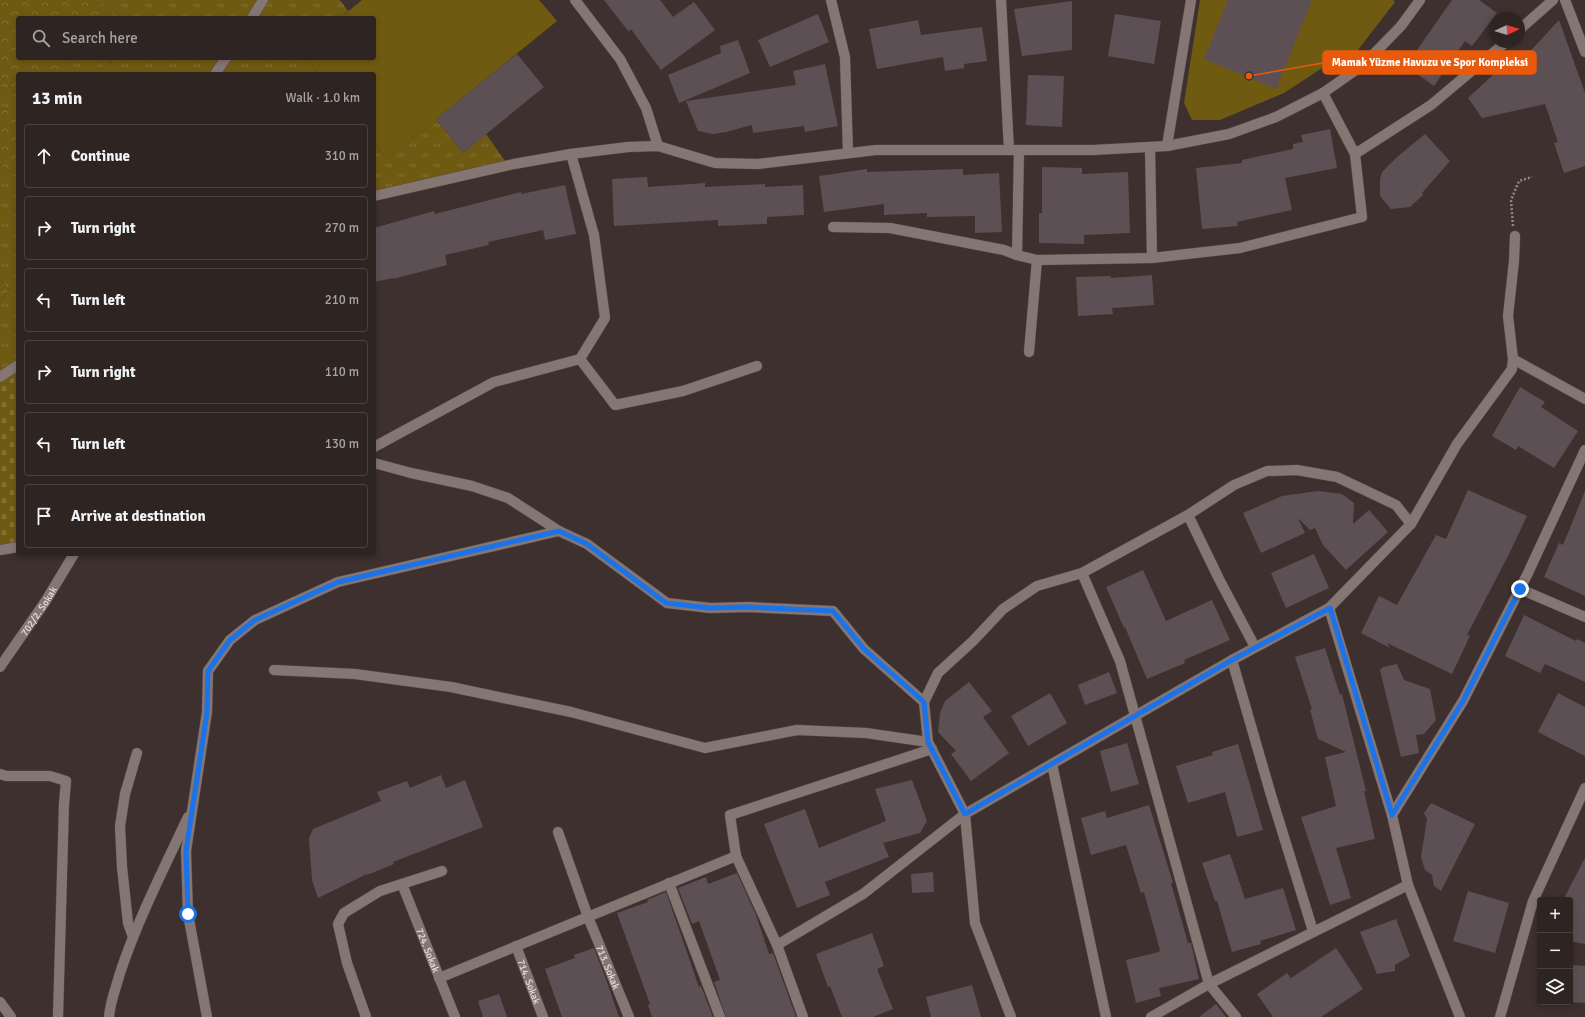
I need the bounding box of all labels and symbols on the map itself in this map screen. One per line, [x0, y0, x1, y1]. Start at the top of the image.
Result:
north arrow [1489, 12, 1525, 48]
callout: Mamak Yüzme Havuzu ve Spor Kompleksi [1323, 51, 1536, 74]
text: Mamak Yüzme Havuzu ve Spor Kompleksi [1332, 56, 1528, 69]
route end [1511, 580, 1529, 598]
street label: 702/2. Sokak [18, 585, 60, 638]
route start [179, 905, 197, 923]
street label: 724. Sokak [413, 926, 442, 974]
street label: 713. Sokak [593, 943, 622, 991]
street label: 714. Sokak [515, 958, 543, 1006]

